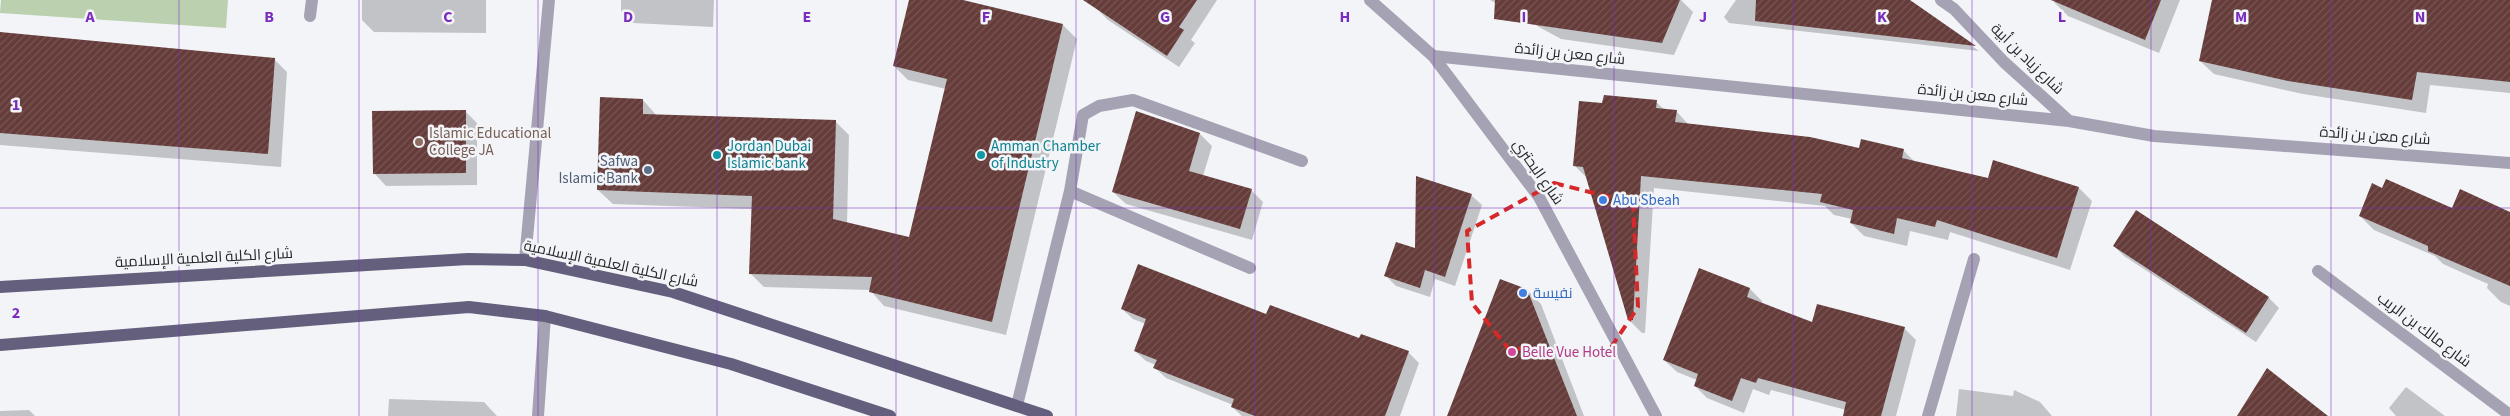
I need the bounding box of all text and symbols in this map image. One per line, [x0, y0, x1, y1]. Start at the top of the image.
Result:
text: A [84, 6, 95, 28]
text: B [264, 6, 274, 28]
text: C [443, 6, 453, 28]
text: D [623, 6, 633, 28]
text: E [803, 6, 811, 28]
text: F [982, 6, 990, 28]
text: G [1160, 6, 1170, 28]
text: H [1340, 6, 1350, 28]
text: I [1522, 6, 1526, 28]
text: J [1699, 6, 1707, 28]
text: K [1877, 6, 1887, 28]
text: L [2058, 6, 2066, 28]
text: M [2235, 6, 2247, 28]
text: N [2415, 6, 2425, 28]
street label: شارع زياد بن أبية [1986, 19, 2068, 99]
street label: شارع معن بن زائدة [1514, 38, 1626, 70]
street label: شارع معن بن زائدة [1917, 79, 2029, 111]
text: 1 [12, 94, 20, 116]
street label: شارع معن بن زائدة [2319, 122, 2431, 150]
place label: Islamic Educational College JA [429, 123, 552, 161]
street label: شارع البحتري [1507, 135, 1568, 210]
marker: Islamic Educational College JA [413, 136, 425, 148]
place label: Jordan Dubai Islamic bank [727, 136, 811, 174]
place label: Amman Chamber of Industry [991, 136, 1101, 174]
marker: Jordan Dubai Islamic bank [711, 149, 723, 161]
marker: Amman Chamber of Industry [975, 149, 987, 161]
place label: Safwa Islamic Bank [558, 151, 639, 189]
marker: Safwa Islamic Bank [642, 164, 654, 176]
place label: Abu Sbeah [1613, 190, 1680, 211]
marker: Abu Sbeah [1597, 194, 1609, 206]
street label: شارع الكلية العلمية الإسلامية [522, 235, 700, 293]
street label: شارع الكلية العلمية الإسلامية [114, 243, 294, 273]
place label: نفيسة [1533, 283, 1573, 304]
marker: نفيسة [1517, 287, 1529, 299]
street label: شارع مالك بن الريب [2373, 288, 2475, 372]
text: 2 [12, 302, 20, 324]
place label: Belle Vue Hotel [1522, 342, 1616, 363]
marker: Belle Vue Hotel [1506, 346, 1518, 358]

